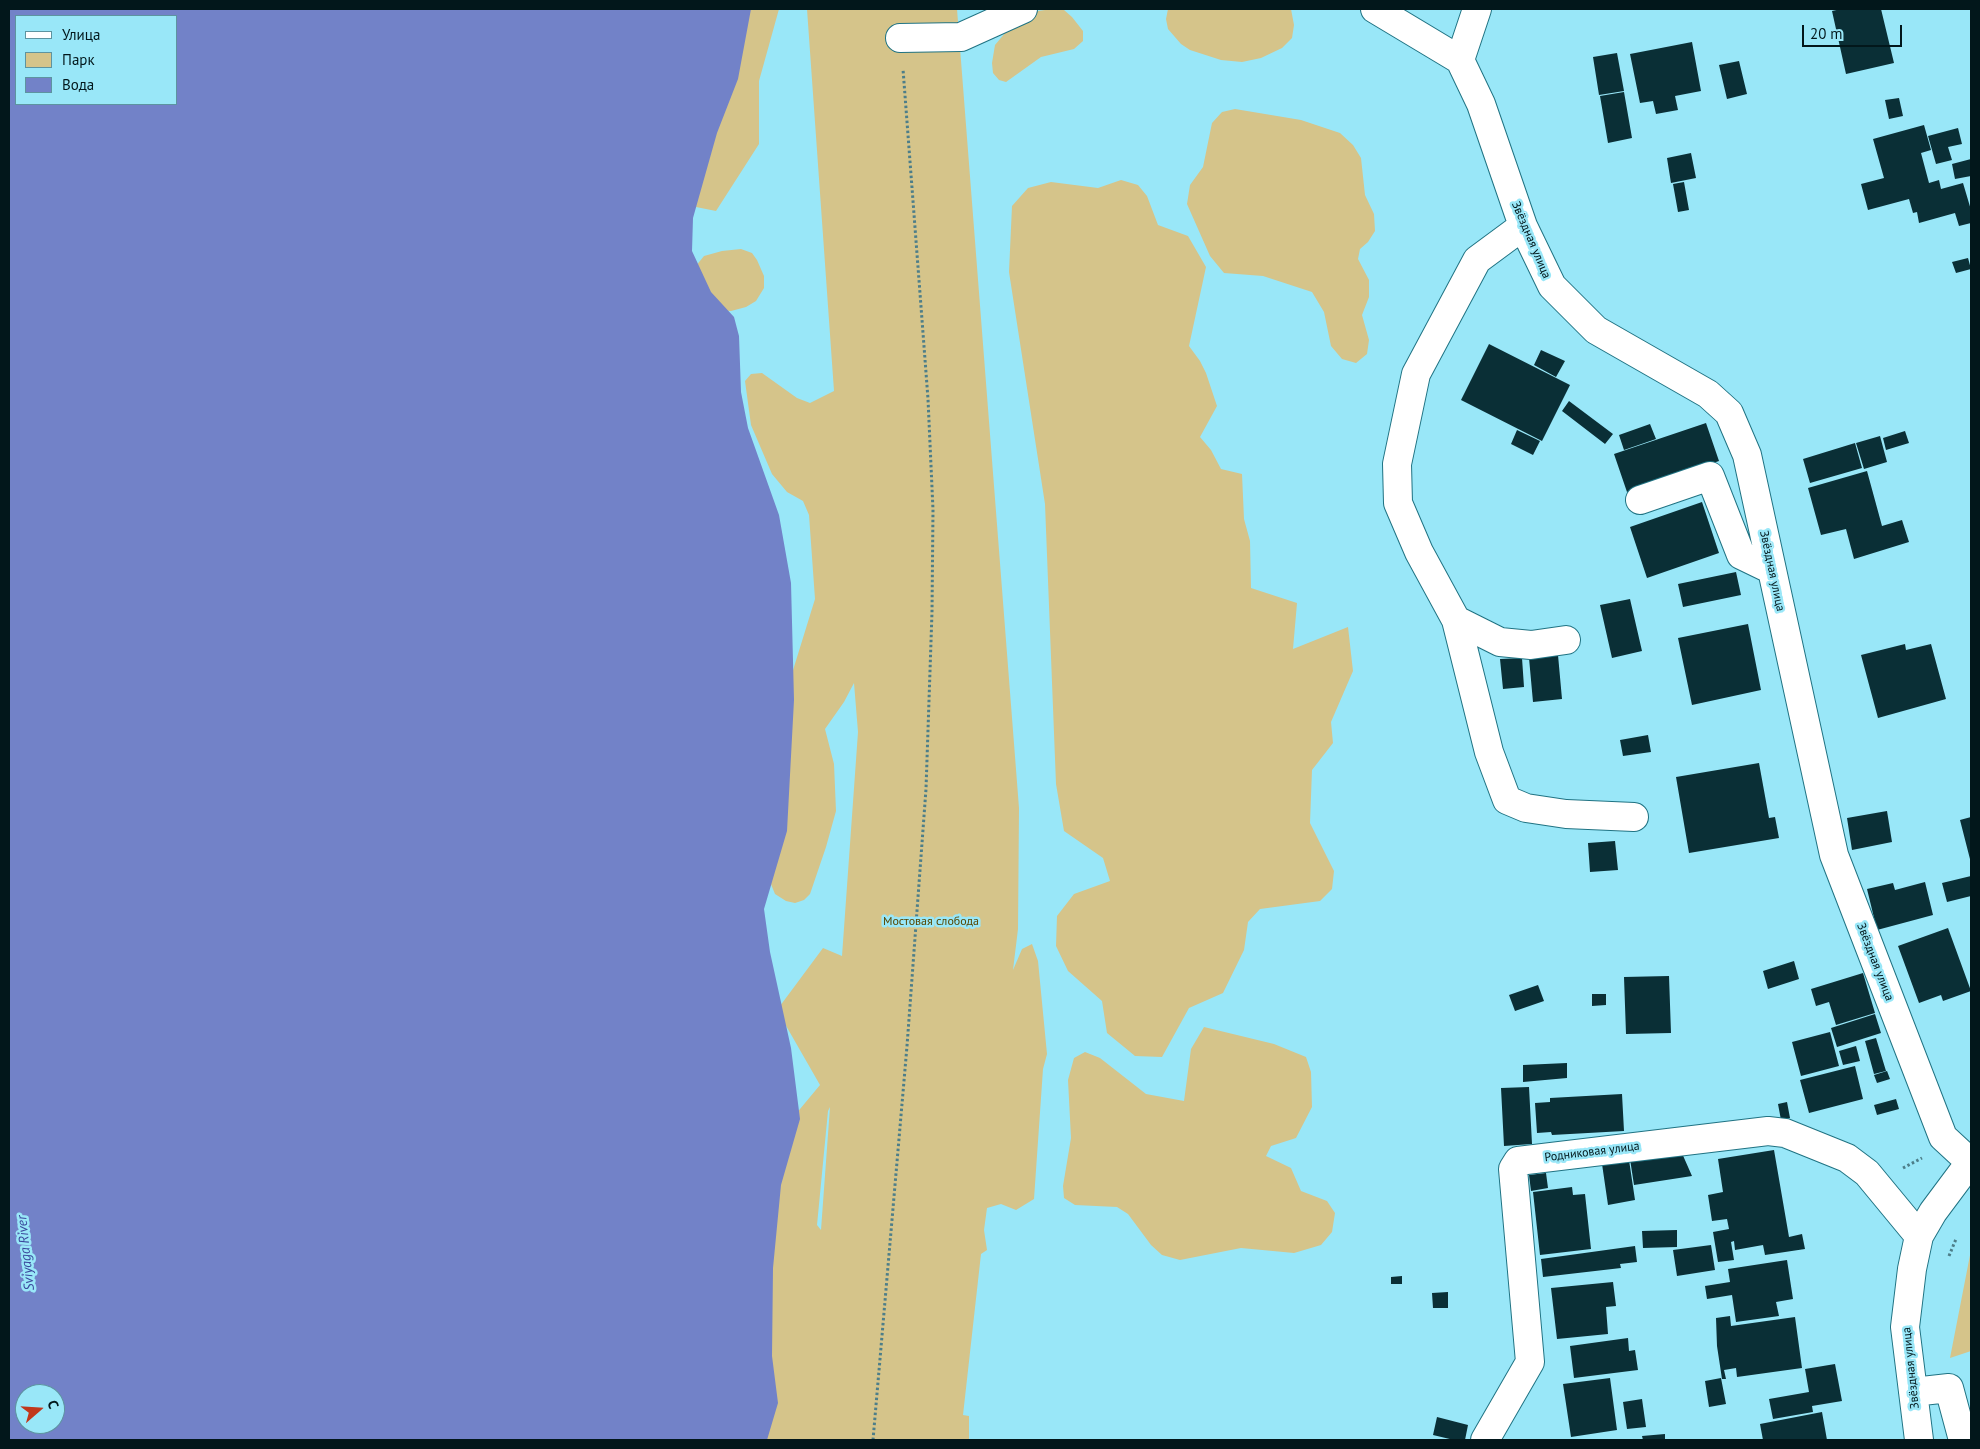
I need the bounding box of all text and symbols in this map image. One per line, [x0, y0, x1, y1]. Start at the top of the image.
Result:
legend [15, 15, 178, 105]
scale bar [1805, 15, 1905, 47]
text: 20 m [1810, 24, 1843, 43]
text: Улица [62, 25, 100, 44]
text: Парк [62, 50, 95, 69]
text: Вода [62, 75, 94, 94]
street label: Звёздная улица [1508, 199, 1554, 281]
street label: Звёздная улица [1756, 529, 1788, 613]
park label: Мостовая слобода [883, 915, 979, 929]
street label: Звёздная улица [1854, 921, 1896, 1003]
street label: Родниковая улица [1544, 1139, 1640, 1165]
water label: Sviyaga River [14, 1214, 38, 1292]
street label: Звёздная улица [1900, 1326, 1922, 1410]
north arrow [15, 1384, 65, 1434]
text: С [43, 1398, 63, 1411]

